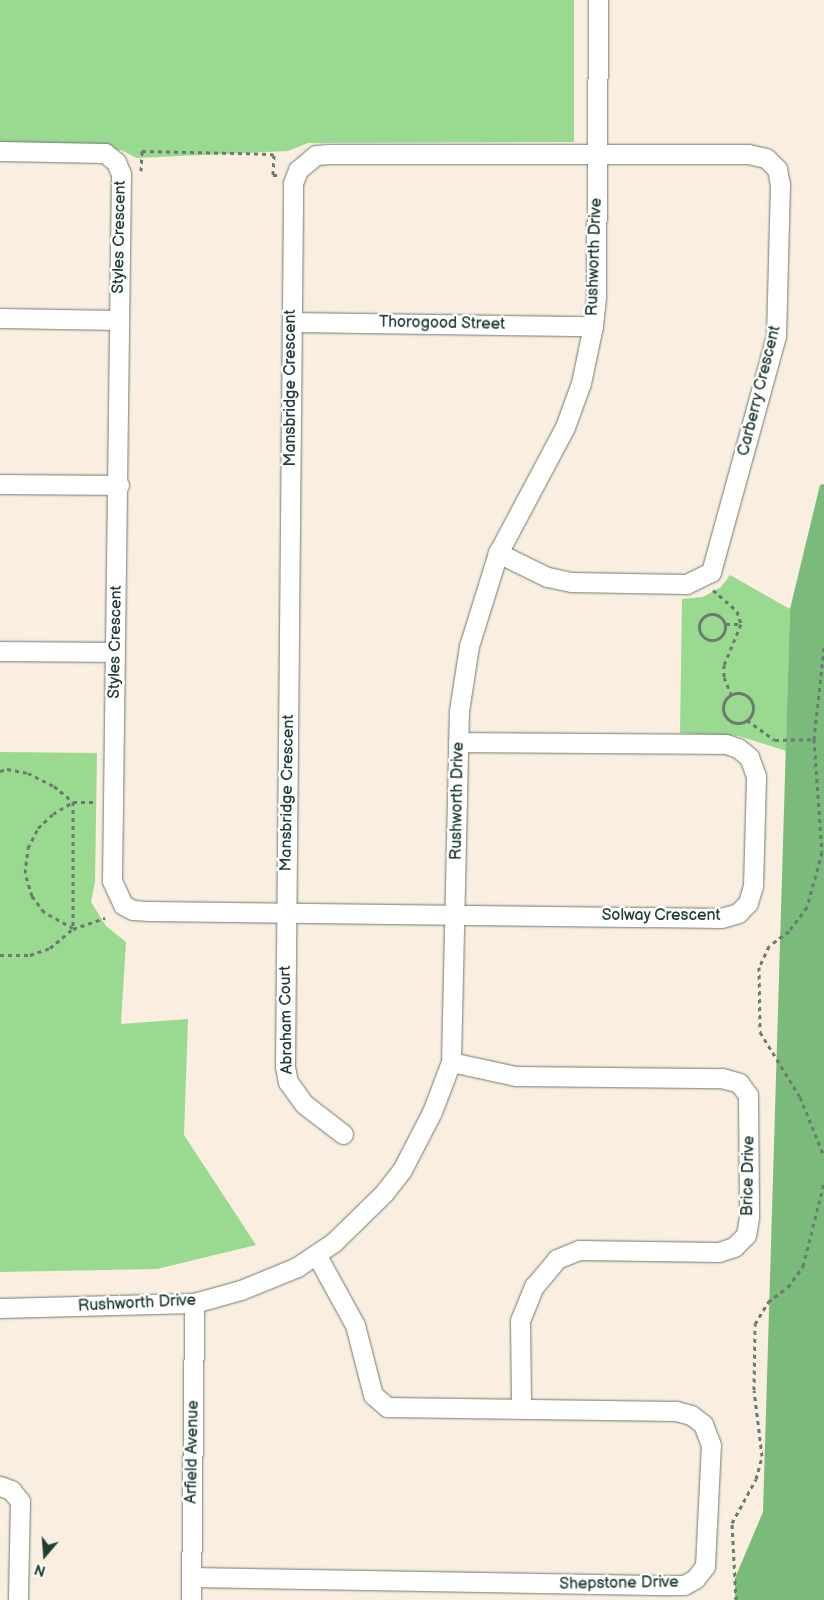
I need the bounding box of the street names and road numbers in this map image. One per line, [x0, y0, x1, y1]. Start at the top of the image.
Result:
street label: Styles Crescent [109, 180, 131, 294]
street label: Rushworth Drive [583, 198, 607, 316]
street label: Mansbridge Crescent [281, 310, 301, 466]
street label: Thorogood Street [379, 313, 505, 335]
street label: Carberry Crescent [734, 323, 786, 459]
street label: Styles Crescent [105, 585, 127, 699]
street label: Mansbridge Crescent [277, 714, 299, 872]
street label: Rushworth Drive [447, 742, 469, 860]
street label: Solway Crescent [601, 906, 721, 926]
street label: Abraham Court [276, 965, 298, 1075]
street label: Brice Drive [739, 1136, 759, 1216]
street label: Rushworth Drive [77, 1291, 197, 1317]
street label: Arfield Avenue [182, 1400, 204, 1504]
street label: Shepstone Drive [559, 1573, 679, 1595]

